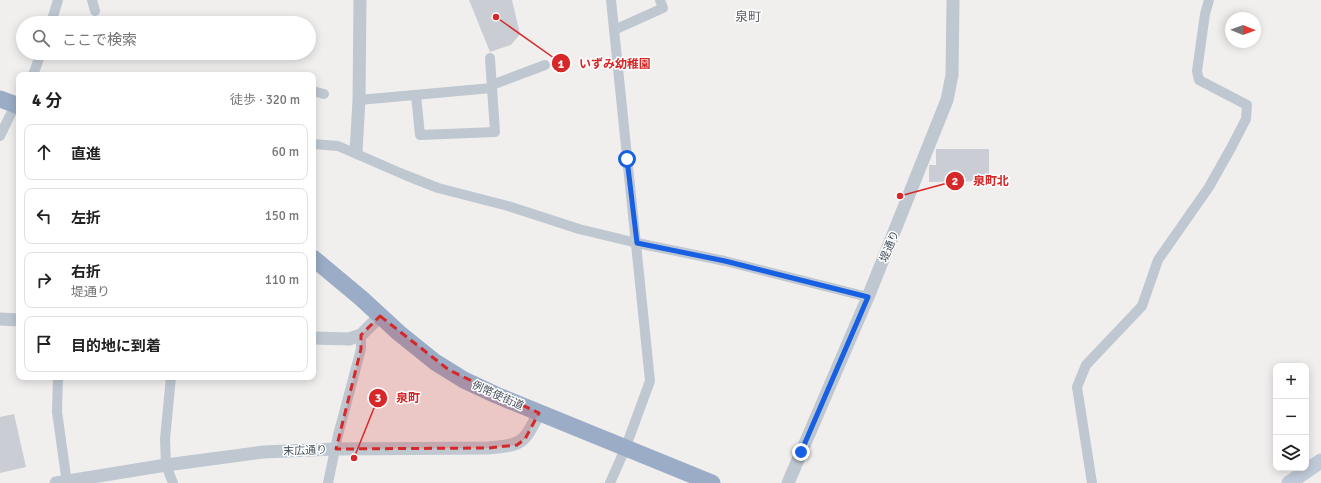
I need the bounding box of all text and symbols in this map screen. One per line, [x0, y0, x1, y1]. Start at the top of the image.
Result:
district label: 泉町 [735, 9, 761, 25]
north arrow [1225, 12, 1261, 48]
search box [16, 16, 316, 60]
icon: search [30, 27, 52, 49]
text: ここで検索 [62, 31, 137, 49]
callout: いずみ幼稚園 [551, 51, 659, 75]
text: 1 [558, 57, 565, 72]
text: いずみ幼稚園 [579, 57, 651, 72]
text: 4 分 [32, 90, 62, 111]
text: 徒歩 · 320 m [230, 92, 300, 108]
icon: ahead [33, 141, 55, 163]
text: 60 m [272, 144, 299, 160]
text: 直進 [71, 145, 101, 163]
route start [618, 150, 636, 168]
callout: 泉町北 [945, 169, 1017, 193]
text: 2 [952, 174, 958, 189]
text: 泉町北 [973, 174, 1009, 189]
icon: left [33, 205, 55, 227]
text: 150 m [265, 208, 299, 224]
text: 左折 [71, 209, 101, 227]
street label: 堤通り [877, 228, 902, 264]
text: 右折 [71, 263, 101, 281]
icon: right [33, 269, 55, 291]
text: 110 m [265, 272, 299, 288]
text: 堤通り [71, 284, 110, 300]
icon: arrive [33, 333, 55, 355]
text: 目的地に到着 [71, 337, 161, 355]
map controls [1273, 363, 1309, 471]
button: + [1273, 363, 1309, 399]
street label: 例幣使街道 [470, 378, 526, 413]
callout: 泉町 [368, 386, 428, 410]
text: 3 [375, 391, 381, 406]
text: 泉町 [396, 391, 420, 406]
button: − [1273, 399, 1309, 435]
button: layers [1273, 435, 1309, 471]
street label: 末広通り [283, 443, 327, 458]
route end [792, 443, 810, 461]

